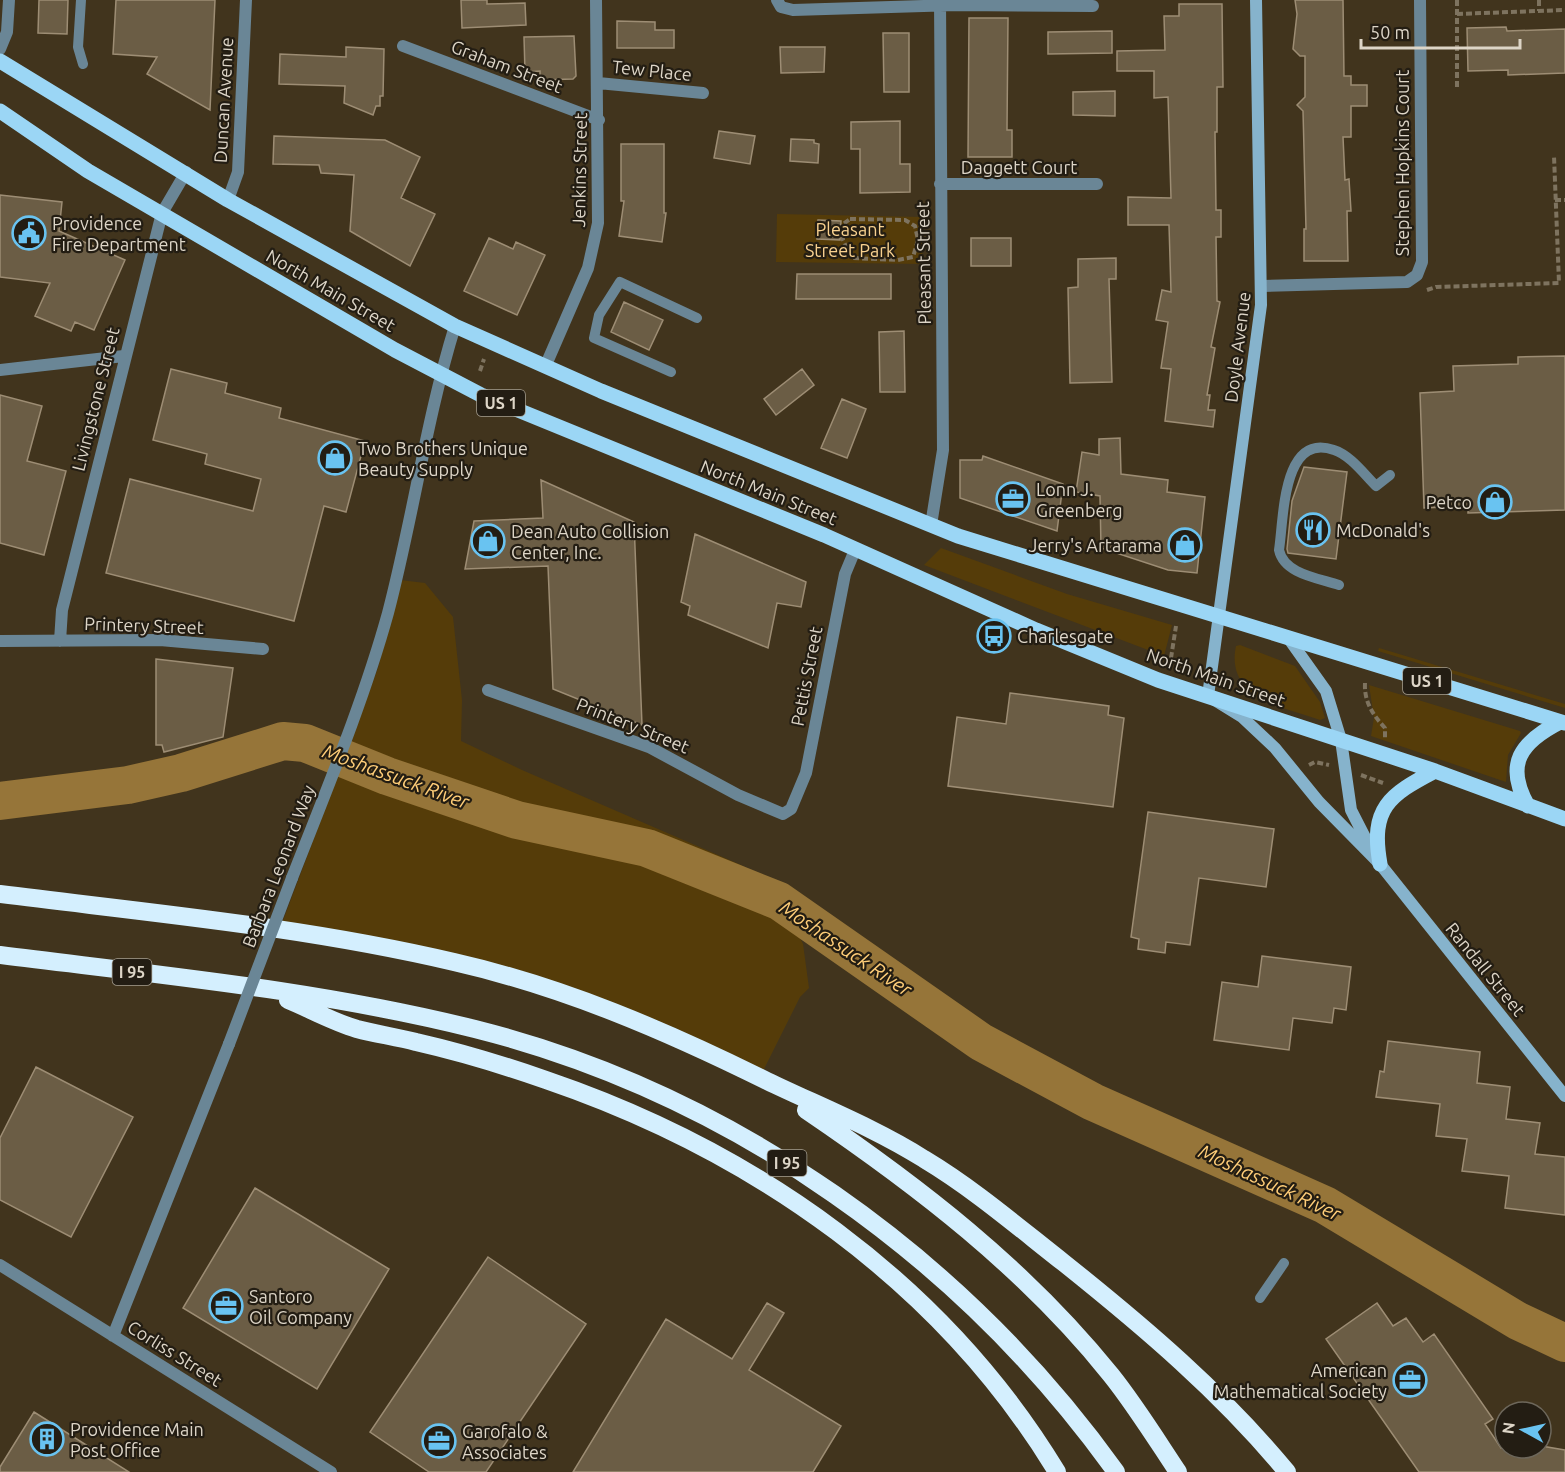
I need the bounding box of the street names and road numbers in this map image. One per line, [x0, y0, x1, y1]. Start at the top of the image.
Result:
street label: Graham Street [449, 36, 565, 96]
street label: Duncan Avenue [210, 37, 236, 163]
street label: Tew Place [611, 56, 693, 84]
street label: Stephen Hopkins Court [1392, 70, 1412, 256]
street label: Jenkins Street [568, 112, 590, 228]
street label: Daggett Court [961, 157, 1077, 177]
street label: Pleasant Street [912, 201, 934, 325]
street label: North Main Street [263, 245, 399, 335]
street label: Doyle Avenue [1220, 291, 1254, 403]
street label: Livingstone Street [67, 325, 123, 473]
road number: US 1 [477, 390, 525, 416]
street label: North Main Street [698, 455, 840, 529]
street label: Printery Street [84, 613, 204, 637]
street label: Pettis Street [787, 624, 825, 728]
street label: North Main Street [1144, 644, 1288, 710]
road number: US 1 [1403, 668, 1451, 694]
street label: Printery Street [574, 693, 692, 757]
street label: Barbara Leonard Way [238, 782, 318, 950]
street label: Randall Street [1442, 918, 1530, 1020]
road number: I 95 [112, 959, 152, 985]
road number: I 95 [768, 1150, 806, 1176]
street label: Corliss Street [124, 1316, 226, 1390]

